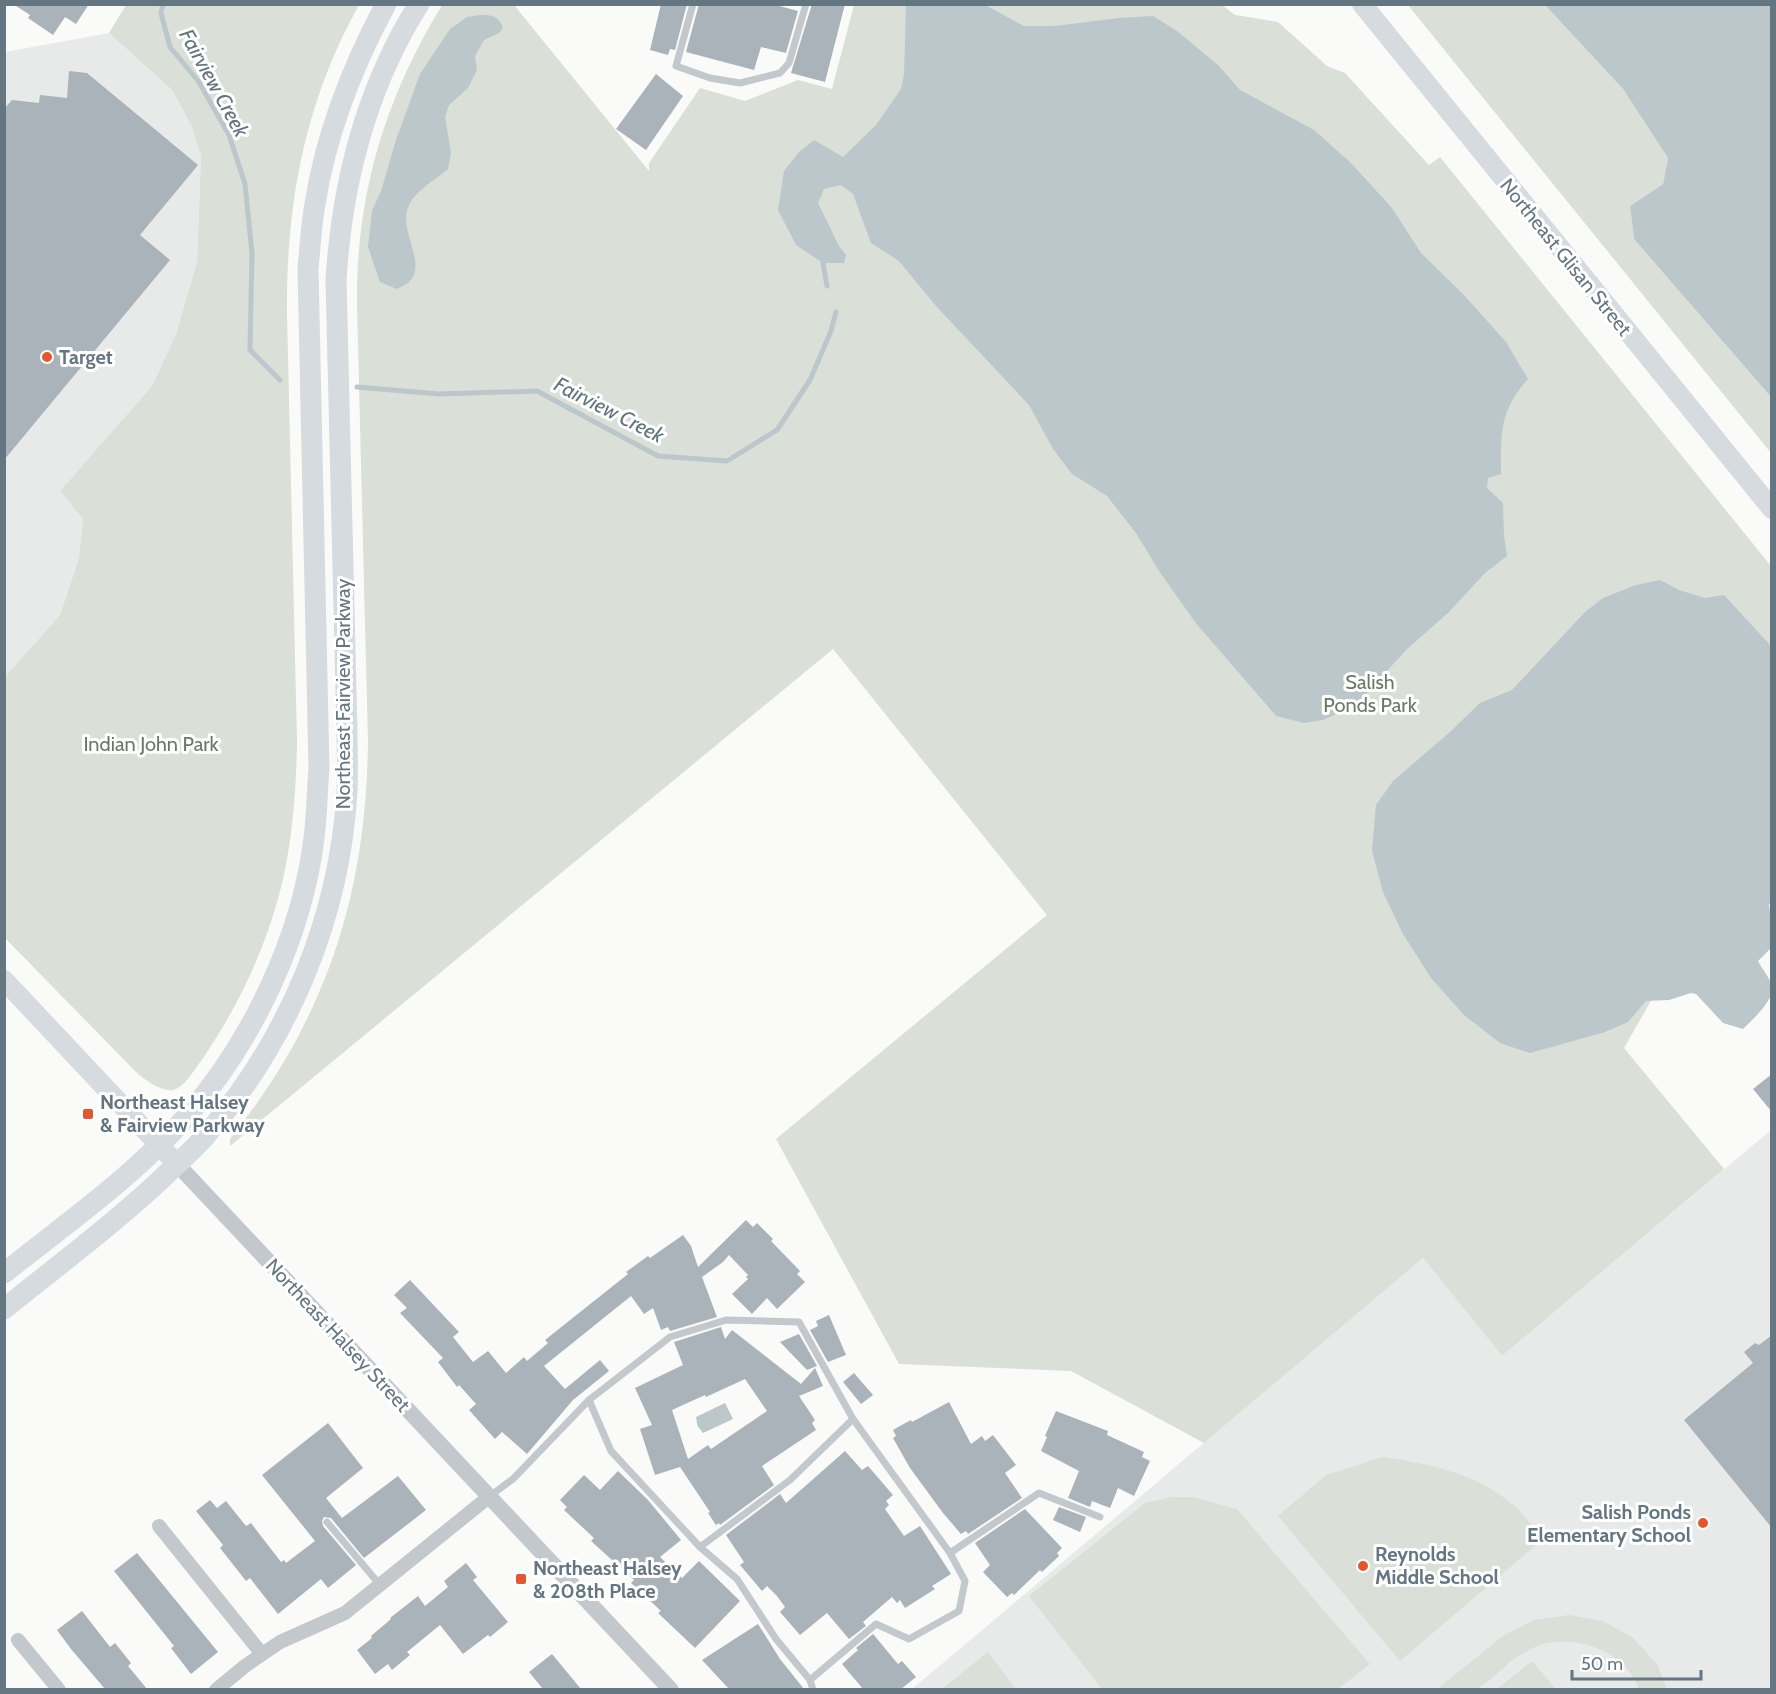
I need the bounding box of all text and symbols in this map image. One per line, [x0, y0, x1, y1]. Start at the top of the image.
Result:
water label: Fairview Creek [174, 24, 255, 142]
street label: Northeast Glisan Street [1495, 174, 1637, 341]
place label: Target [59, 345, 113, 369]
marker: Target [40, 350, 54, 364]
water label: Fairview Creek [550, 371, 669, 448]
street label: Northeast Fairview Parkway [331, 579, 355, 809]
park label: Salish Ponds Park [1323, 670, 1417, 717]
park label: Indian John Park [83, 732, 219, 756]
place label: Northeast Halsey & Fairview Parkway [100, 1090, 265, 1137]
marker: Northeast Halsey & Fairview Parkway [81, 1107, 95, 1121]
street label: Northeast Halsey Street [261, 1253, 415, 1417]
place label: Salish Ponds Elementary School [1527, 1500, 1691, 1547]
marker: Salish Ponds Elementary School [1696, 1516, 1710, 1530]
place label: Reynolds Middle School [1375, 1542, 1499, 1589]
place label: Northeast Halsey & 208th Place [533, 1556, 682, 1603]
marker: Reynolds Middle School [1356, 1559, 1370, 1573]
marker: Northeast Halsey & 208th Place [514, 1572, 528, 1586]
scale bar [1572, 1643, 1701, 1681]
text: 50 m [1581, 1653, 1623, 1675]

